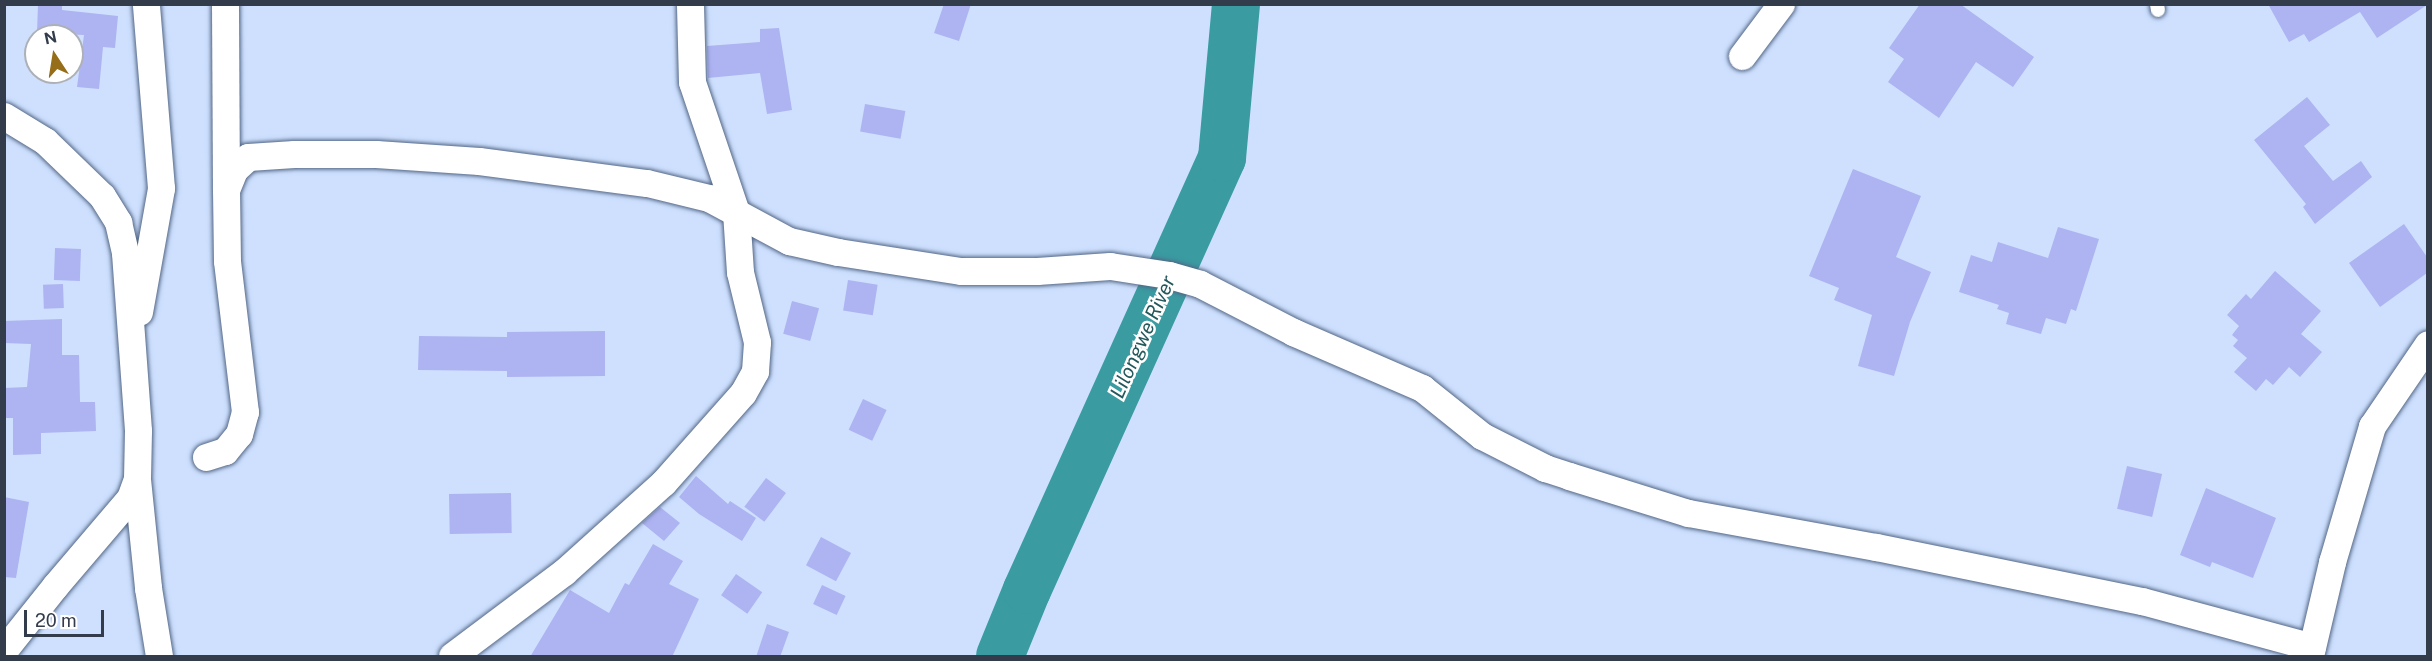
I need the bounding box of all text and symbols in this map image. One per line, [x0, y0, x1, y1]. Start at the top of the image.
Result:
north arrow [24, 24, 84, 84]
text: N [42, 27, 59, 48]
water label: Lilongwe River [1105, 272, 1181, 402]
scale bar [27, 598, 106, 636]
text: 20 m [35, 610, 77, 631]

